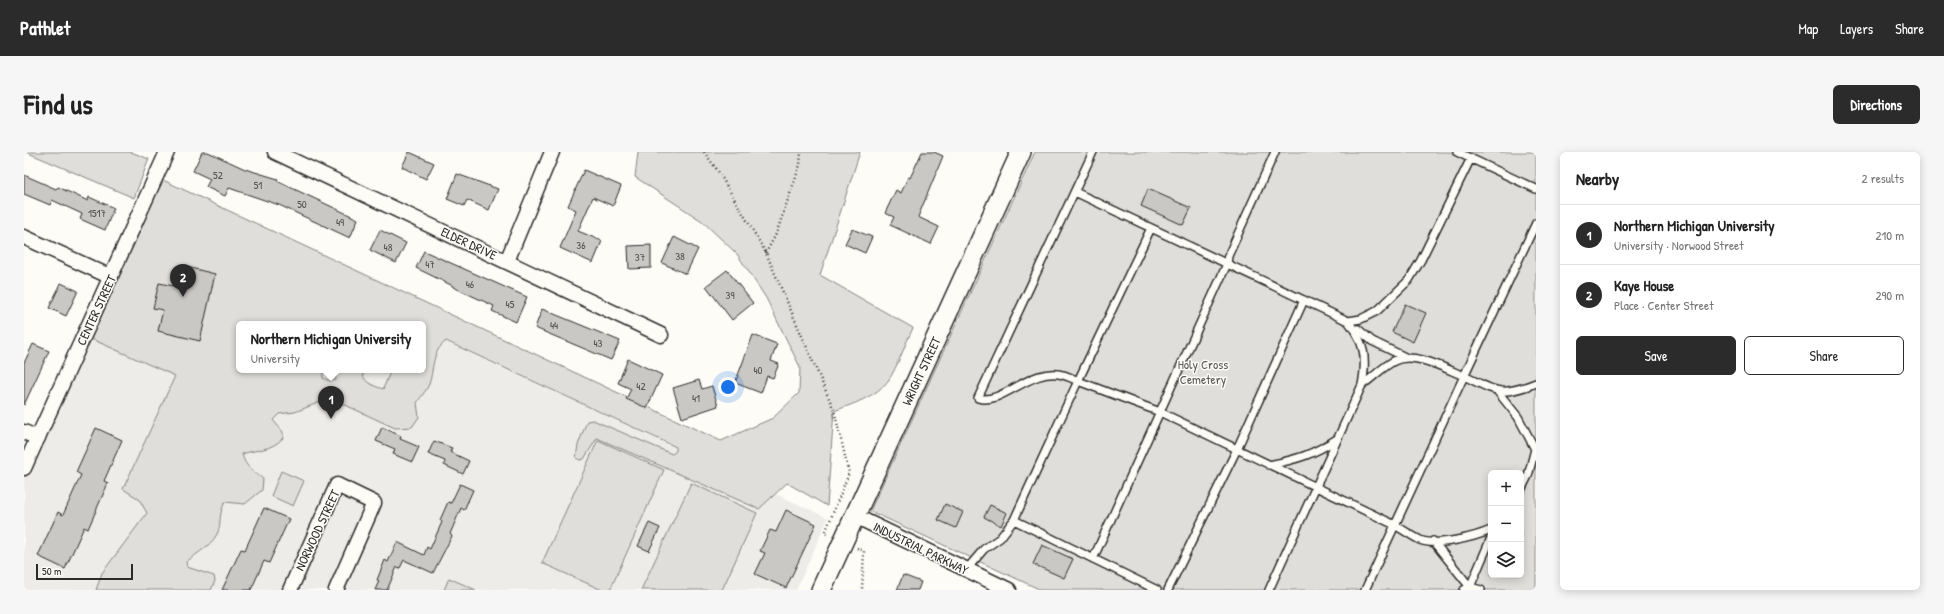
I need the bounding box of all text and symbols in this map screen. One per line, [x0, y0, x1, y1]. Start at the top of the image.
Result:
text: Pathlet [20, 15, 70, 41]
text: Map [1798, 19, 1818, 38]
text: Layers [1840, 19, 1873, 38]
text: Share [1895, 19, 1924, 38]
text: Find us [24, 85, 93, 123]
button: Directions [1833, 85, 1920, 124]
text: Nearby [1576, 167, 1619, 190]
house number: 52 [213, 168, 223, 182]
text: 2 results [1862, 169, 1904, 187]
house number: 51 [254, 178, 262, 192]
house number: 50 [297, 197, 307, 211]
house number: 1517 [88, 206, 106, 220]
house number: 49 [336, 215, 344, 229]
text: Northern Michigan University [1614, 215, 1775, 236]
street label: ELDER DRIVE [438, 222, 500, 264]
text: 1 [1587, 226, 1591, 244]
text: 210 m [1876, 226, 1904, 244]
text: University · Norwood Street [1614, 236, 1744, 254]
house number: 36 [576, 238, 586, 252]
house number: 48 [384, 240, 393, 254]
house number: 38 [675, 249, 685, 263]
house number: 37 [635, 250, 645, 264]
house number: 47 [425, 257, 435, 271]
pin: 2 [170, 264, 196, 297]
street label: CENTER STREET [72, 271, 121, 348]
text: Kaye House [1614, 275, 1674, 296]
house number: 46 [466, 277, 475, 291]
text: 2 [1586, 286, 1592, 304]
text: 290 m [1875, 286, 1904, 304]
house number: 39 [726, 288, 734, 302]
text: Place · Center Street [1614, 296, 1714, 314]
house number: 45 [506, 297, 515, 311]
house number: 44 [550, 318, 558, 332]
popup [236, 321, 426, 373]
text: Northern Michigan University [251, 328, 411, 349]
street label: WRIGHT STREET [897, 333, 945, 408]
house number: 43 [593, 336, 603, 350]
button: Save [1576, 336, 1736, 375]
button: Share [1744, 336, 1904, 375]
text: University [251, 349, 300, 367]
park label: Holy Cross Cemetery [1178, 355, 1228, 388]
house number: 40 [753, 363, 763, 377]
your location [718, 377, 738, 397]
house number: 42 [636, 379, 646, 393]
pin: 1 [318, 386, 344, 419]
house number: 41 [692, 391, 700, 405]
map controls [1488, 470, 1524, 578]
button: + [1488, 470, 1524, 506]
street label: NORWOOD STREET [290, 486, 344, 573]
button: − [1488, 506, 1524, 542]
street label: INDUSTRIAL PARKWAY [870, 517, 972, 579]
button: layers [1488, 542, 1524, 578]
scale bar [36, 562, 133, 581]
text: 50 m [42, 564, 62, 578]

